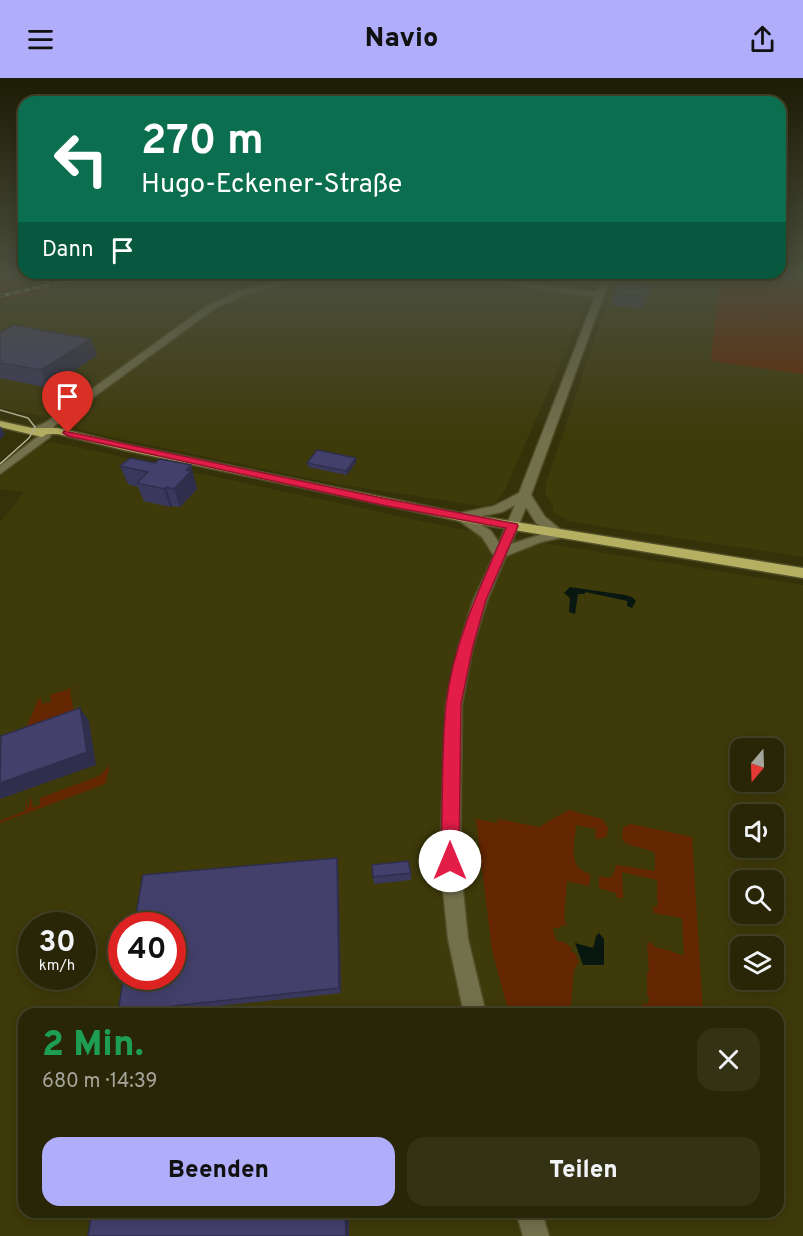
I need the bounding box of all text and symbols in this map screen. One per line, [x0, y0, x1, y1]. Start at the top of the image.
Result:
text: Navio [365, 22, 438, 56]
icon: menu [24, 23, 57, 56]
icon: share [746, 23, 779, 56]
text: 270 m [141, 116, 264, 169]
icon: left [42, 120, 120, 198]
text: Hugo-Eckener-Straße [141, 168, 402, 202]
icon: arrive [106, 234, 139, 267]
text: Dann [42, 237, 94, 264]
pin [42, 371, 93, 433]
icon: arrive [51, 380, 84, 413]
north arrow [730, 738, 784, 792]
map controls [730, 738, 784, 990]
button: sound [730, 804, 784, 858]
position arrow [418, 829, 482, 893]
button: search [730, 870, 784, 924]
speed limit sign: 40 [108, 912, 186, 990]
text: 30 [38, 925, 76, 962]
button: layers [730, 936, 784, 990]
text: km/h [39, 957, 75, 976]
text: 2 Min. [42, 1023, 144, 1069]
button: close [697, 1028, 760, 1091]
text: 680 m · 14:39 [42, 1069, 157, 1095]
button: Beenden [42, 1137, 395, 1206]
button: Teilen [407, 1137, 760, 1206]

